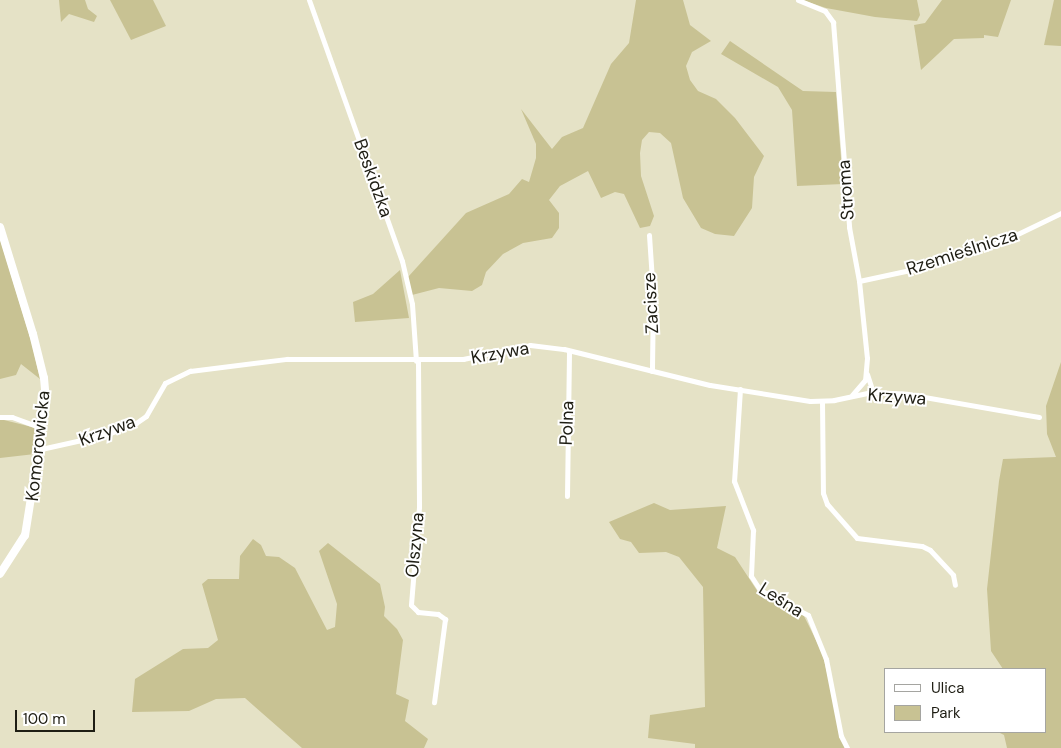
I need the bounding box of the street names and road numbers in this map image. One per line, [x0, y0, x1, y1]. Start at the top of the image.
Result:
street label: Beskidzka [349, 136, 397, 220]
street label: Stroma [833, 159, 859, 221]
street label: Rzemieślnicza [904, 224, 1020, 280]
street label: Zacisze [639, 272, 663, 334]
street label: Krzywa [469, 337, 531, 369]
street label: Krzywa [867, 384, 927, 410]
street label: Komorowicka [21, 390, 55, 502]
street label: Polna [555, 400, 579, 446]
street label: Krzywa [76, 411, 138, 451]
street label: Olszyna [401, 512, 429, 578]
street label: Leśna [755, 578, 807, 622]

